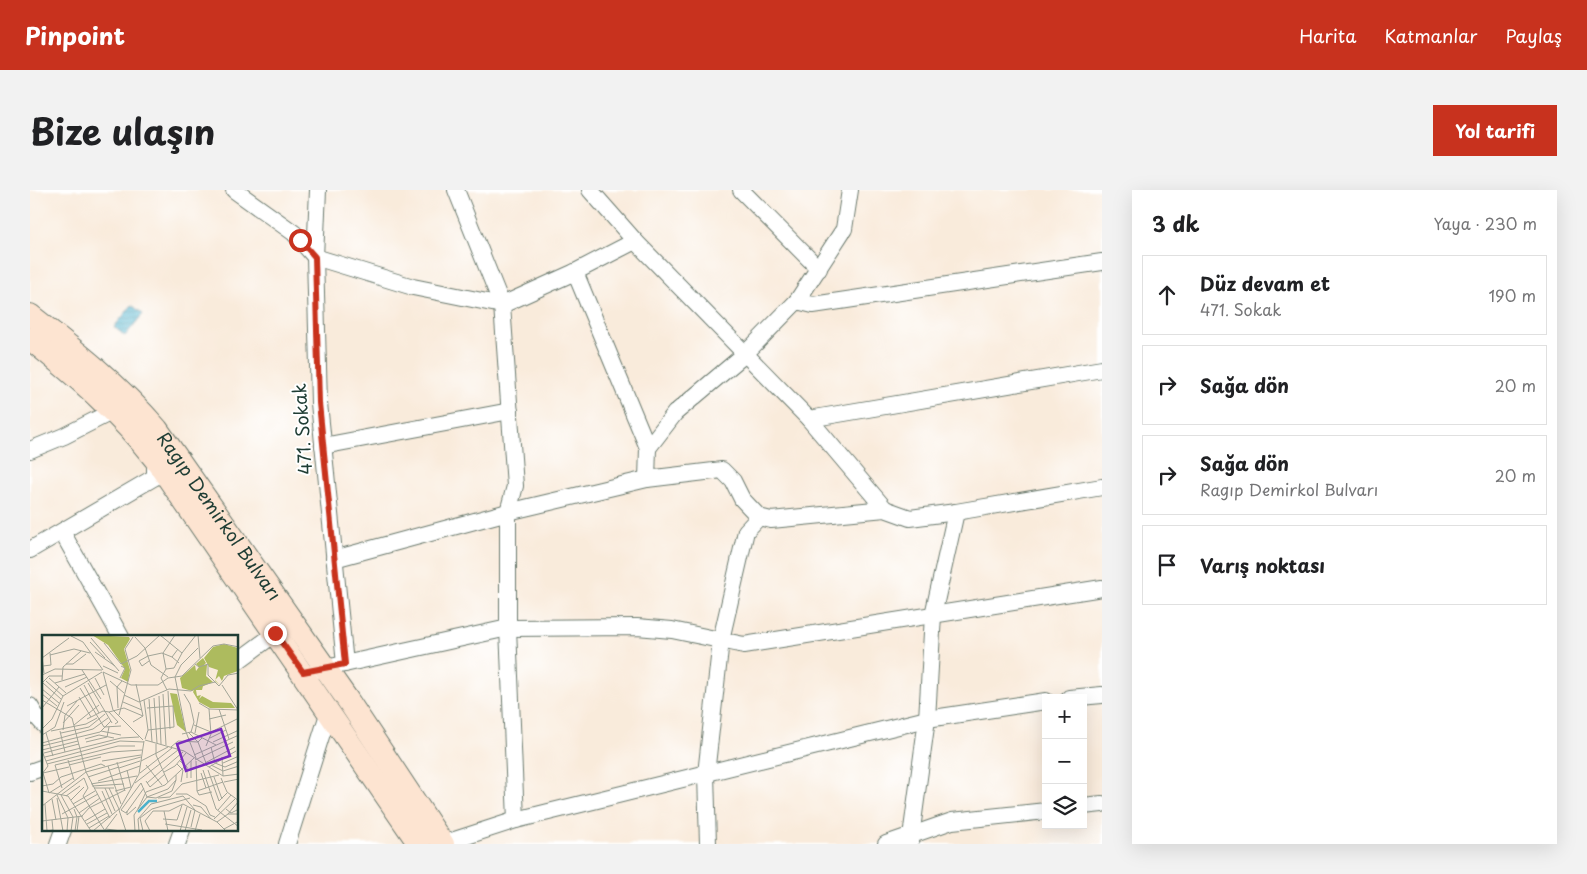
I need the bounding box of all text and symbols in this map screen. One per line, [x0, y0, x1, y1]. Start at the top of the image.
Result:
text: Pinpoint [25, 17, 125, 53]
text: Harita [1299, 22, 1356, 49]
text: Katmanlar [1384, 22, 1477, 49]
text: Paylaş [1505, 22, 1562, 49]
text: Bize ulaşın [30, 104, 215, 157]
button: Yol tarifi [1433, 105, 1557, 156]
text: 3 dk [1152, 207, 1200, 239]
text: Yaya · 230 m [1433, 211, 1537, 235]
route start [289, 229, 312, 252]
text: Düz devam et [1200, 269, 1330, 297]
icon: ahead [1153, 281, 1181, 309]
text: 190 m [1488, 283, 1536, 307]
text: 471. Sokak [1200, 297, 1281, 321]
icon: right [1153, 371, 1181, 399]
text: Sağa dön [1200, 371, 1289, 399]
text: 20 m [1495, 373, 1536, 397]
street label: 471. Sokak [285, 382, 318, 476]
street label: Ragıp Demirkol Bulvarı [151, 426, 289, 606]
text: Sağa dön [1200, 449, 1289, 477]
icon: right [1153, 461, 1181, 489]
text: 20 m [1495, 463, 1536, 487]
text: Ragıp Demirkol Bulvarı [1200, 477, 1378, 501]
icon: arrive [1153, 551, 1181, 579]
text: Varış noktası [1200, 551, 1325, 579]
route end [264, 622, 287, 645]
inset map [42, 635, 239, 832]
map controls [1042, 694, 1087, 829]
button: + [1042, 694, 1087, 739]
button: − [1042, 739, 1087, 784]
button: layers [1042, 784, 1087, 829]

